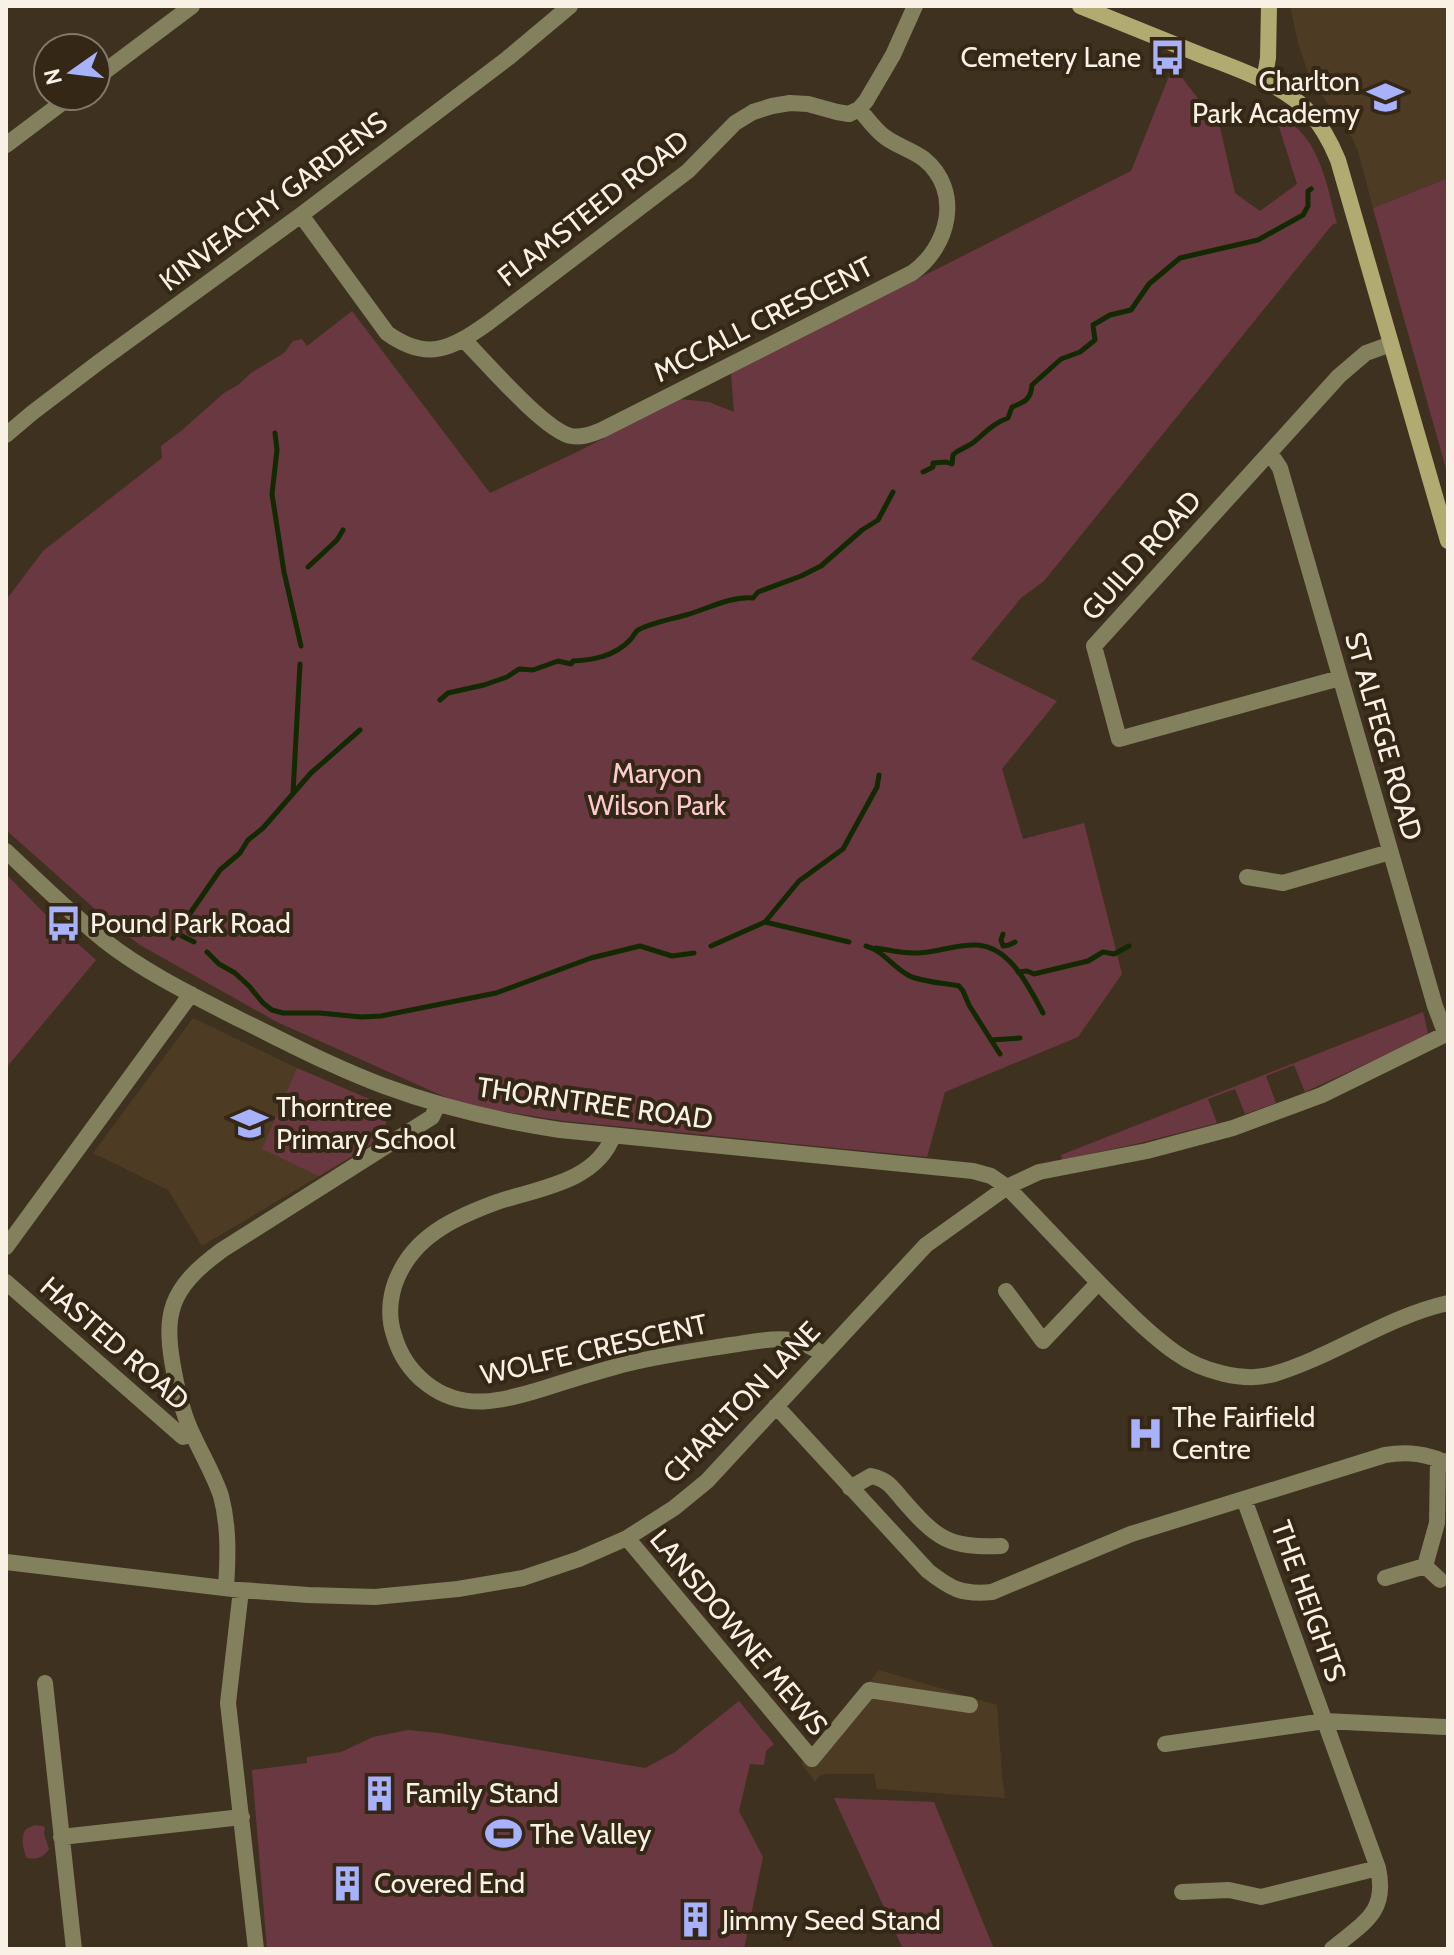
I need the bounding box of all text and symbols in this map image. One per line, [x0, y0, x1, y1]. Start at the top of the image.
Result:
north arrow [32, 32, 112, 112]
bus stop icon: Cemetery Lane [1148, 38, 1186, 76]
place label: Cemetery Lane [961, 40, 1141, 74]
place label: Charlton Park Academy [1192, 64, 1360, 130]
text: N [38, 66, 68, 88]
school or university icon: Charlton Park Academy [1367, 78, 1405, 116]
street label: KINVEACHY GARDENS [152, 104, 394, 298]
street label: FLAMSTEED ROAD [491, 123, 695, 293]
street label: MCCALL CRESCENT [648, 249, 878, 389]
street label: GUILD ROAD [1074, 483, 1208, 627]
street label: ST ALFEGE ROAD [1338, 628, 1430, 844]
park label: Maryon Wilson Park [588, 756, 727, 822]
bus stop icon: Pound Park Road [45, 904, 83, 942]
place label: Pound Park Road [90, 906, 291, 940]
street label: THORNTREE ROAD [475, 1070, 715, 1136]
place label: Thorntree Primary School [276, 1090, 456, 1156]
school or university icon: Thorntree Primary School [231, 1104, 269, 1142]
street label: HASTED ROAD [34, 1269, 196, 1417]
street label: WOLFE CRESCENT [477, 1306, 711, 1392]
street label: CHARLTON LANE [655, 1314, 827, 1490]
place label: The Fairfield Centre [1172, 1400, 1315, 1466]
hospital icon: The Fairfield Centre [1127, 1414, 1165, 1452]
street label: THE HEIGHTS [1264, 1516, 1354, 1686]
street label: LANSDOWNE MEWS [643, 1522, 835, 1742]
building icon: Family Stand [360, 1774, 398, 1812]
place label: Family Stand [405, 1776, 559, 1810]
sports icon: The Valley [485, 1815, 523, 1853]
place label: The Valley [530, 1817, 651, 1851]
building icon: Covered End [329, 1864, 367, 1902]
place label: Covered End [374, 1866, 525, 1900]
building icon: Jimmy Seed Stand [677, 1901, 715, 1939]
place label: Jimmy Seed Stand [721, 1903, 941, 1937]

